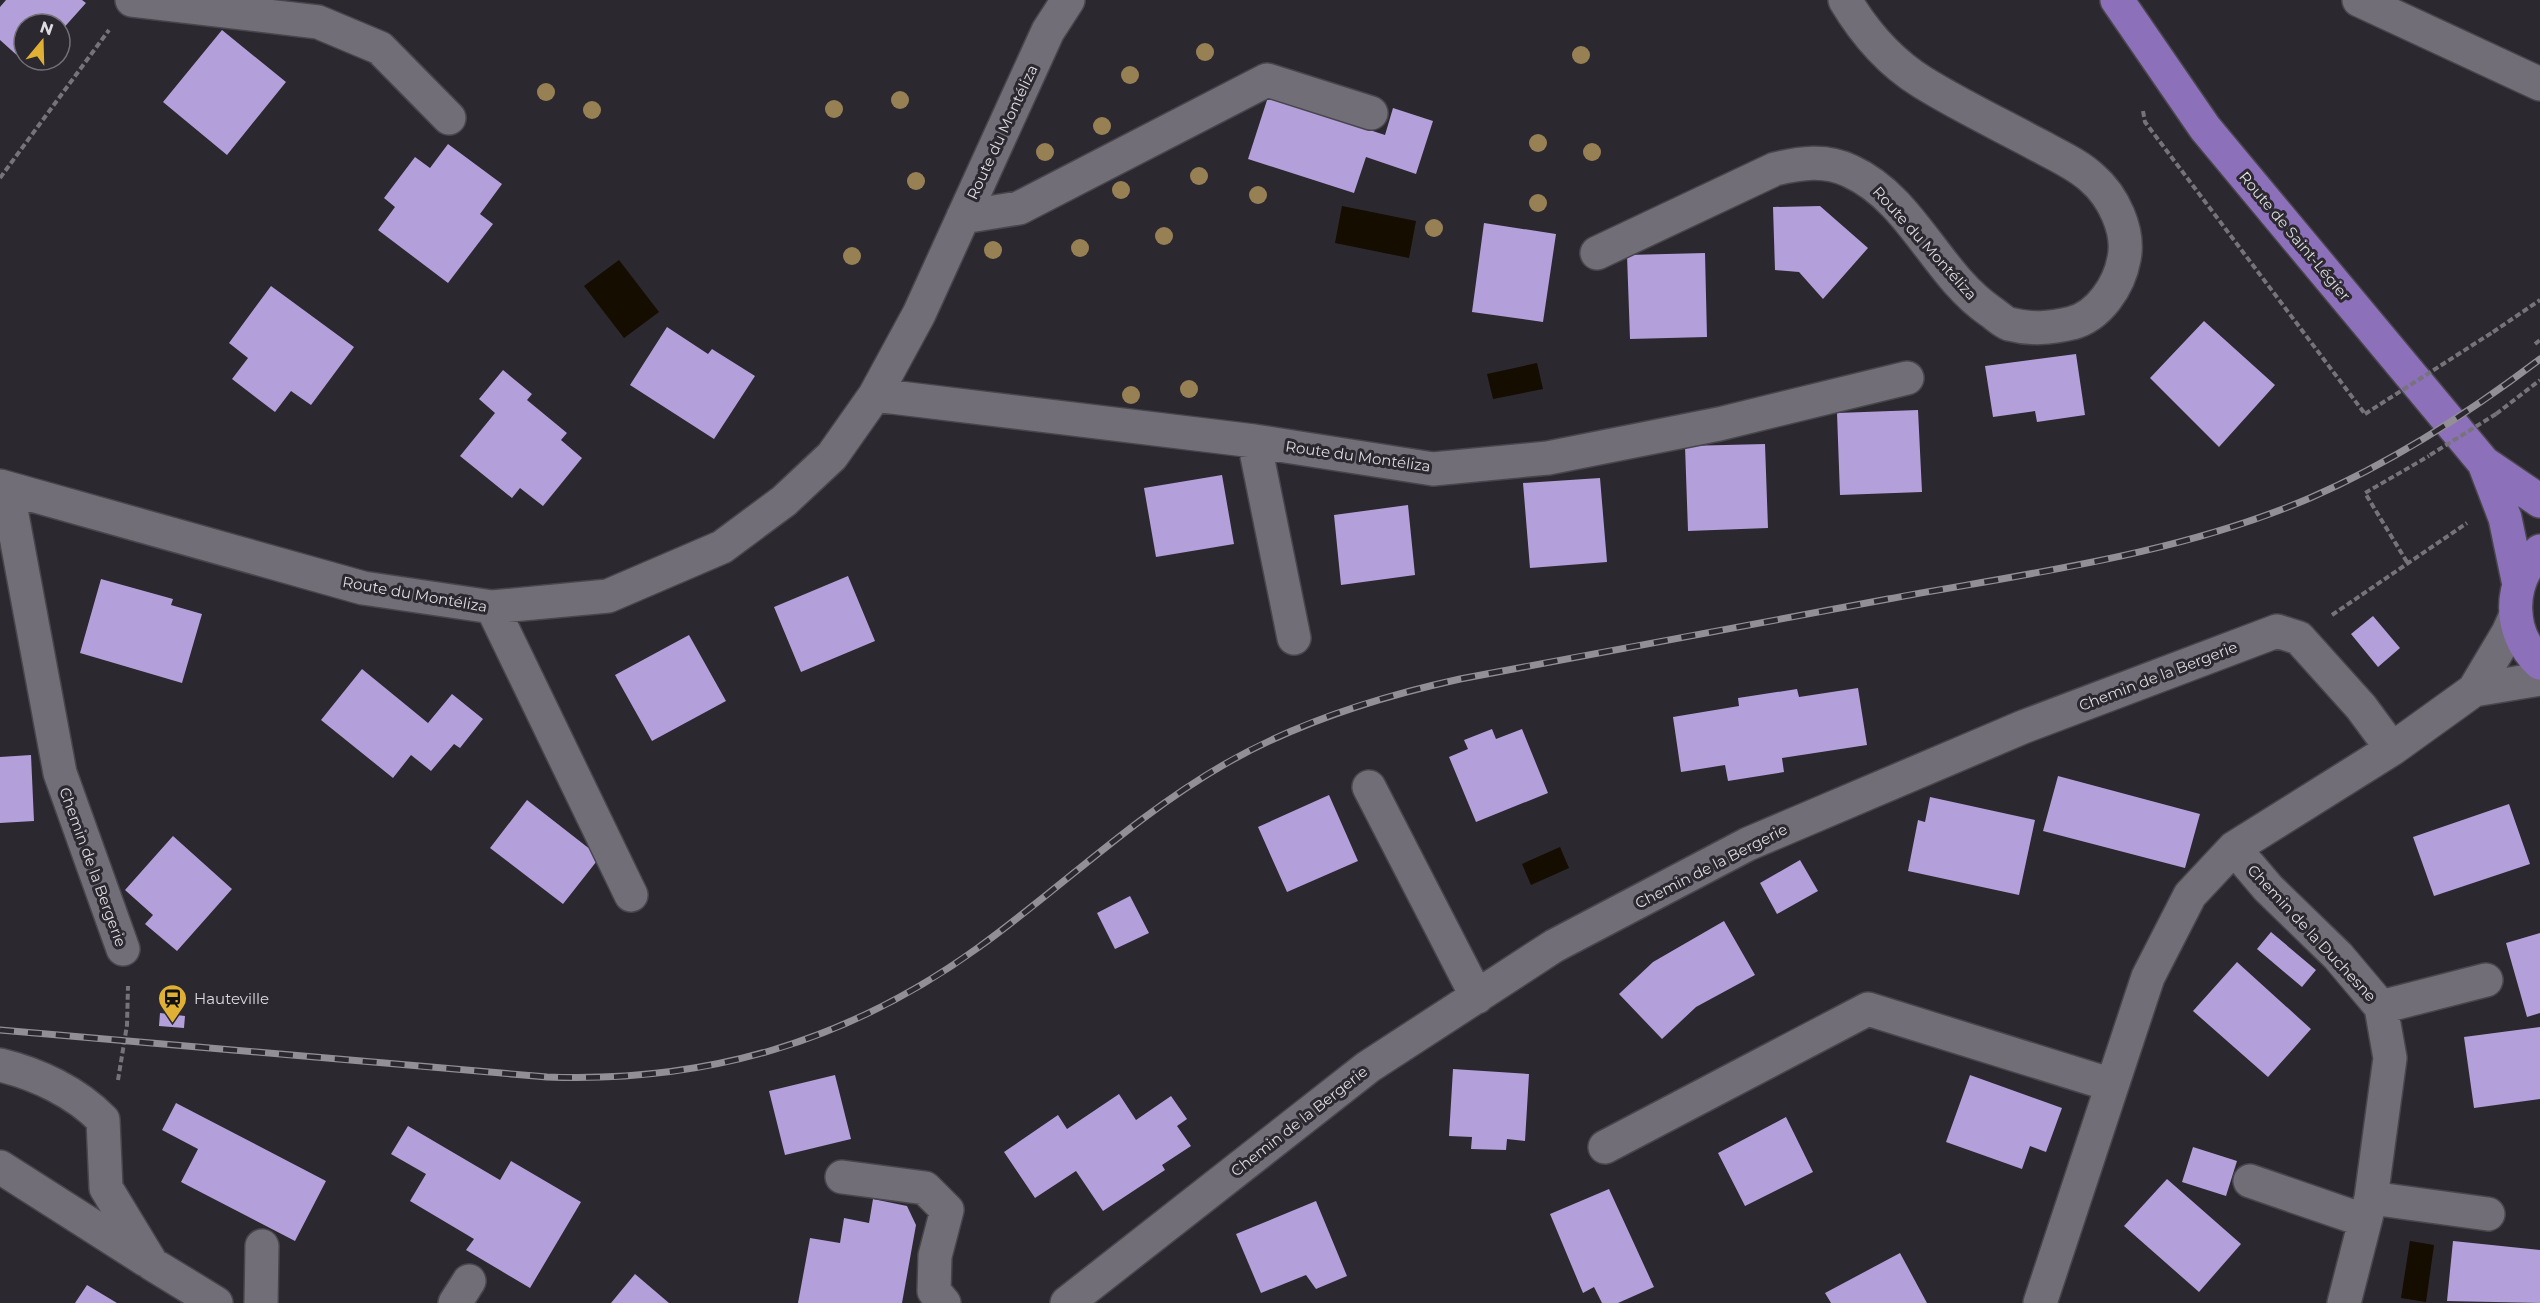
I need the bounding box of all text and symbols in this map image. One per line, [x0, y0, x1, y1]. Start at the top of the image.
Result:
north arrow [12, 12, 72, 72]
text: N [38, 17, 56, 39]
street label: Route du Montéliza [962, 62, 1042, 202]
street label: Route de Saint-Légier [2235, 167, 2355, 305]
street label: Route du Montéliza [1869, 182, 1981, 304]
street label: Route du Montéliza [1284, 436, 1432, 476]
street label: Route du Montéliza [341, 572, 489, 616]
street label: Chemin de la Bergerie [2076, 637, 2240, 715]
street label: Chemin de la Bergerie [55, 785, 131, 949]
street label: Chemin de la Bergerie [1632, 819, 1790, 913]
street label: Chemin de la Duchesne [2244, 861, 2380, 1005]
station icon: Hauteville [157, 982, 189, 1024]
place label: Hauteville [194, 989, 269, 1008]
street label: Chemin de la Bergerie [1227, 1062, 1371, 1180]

